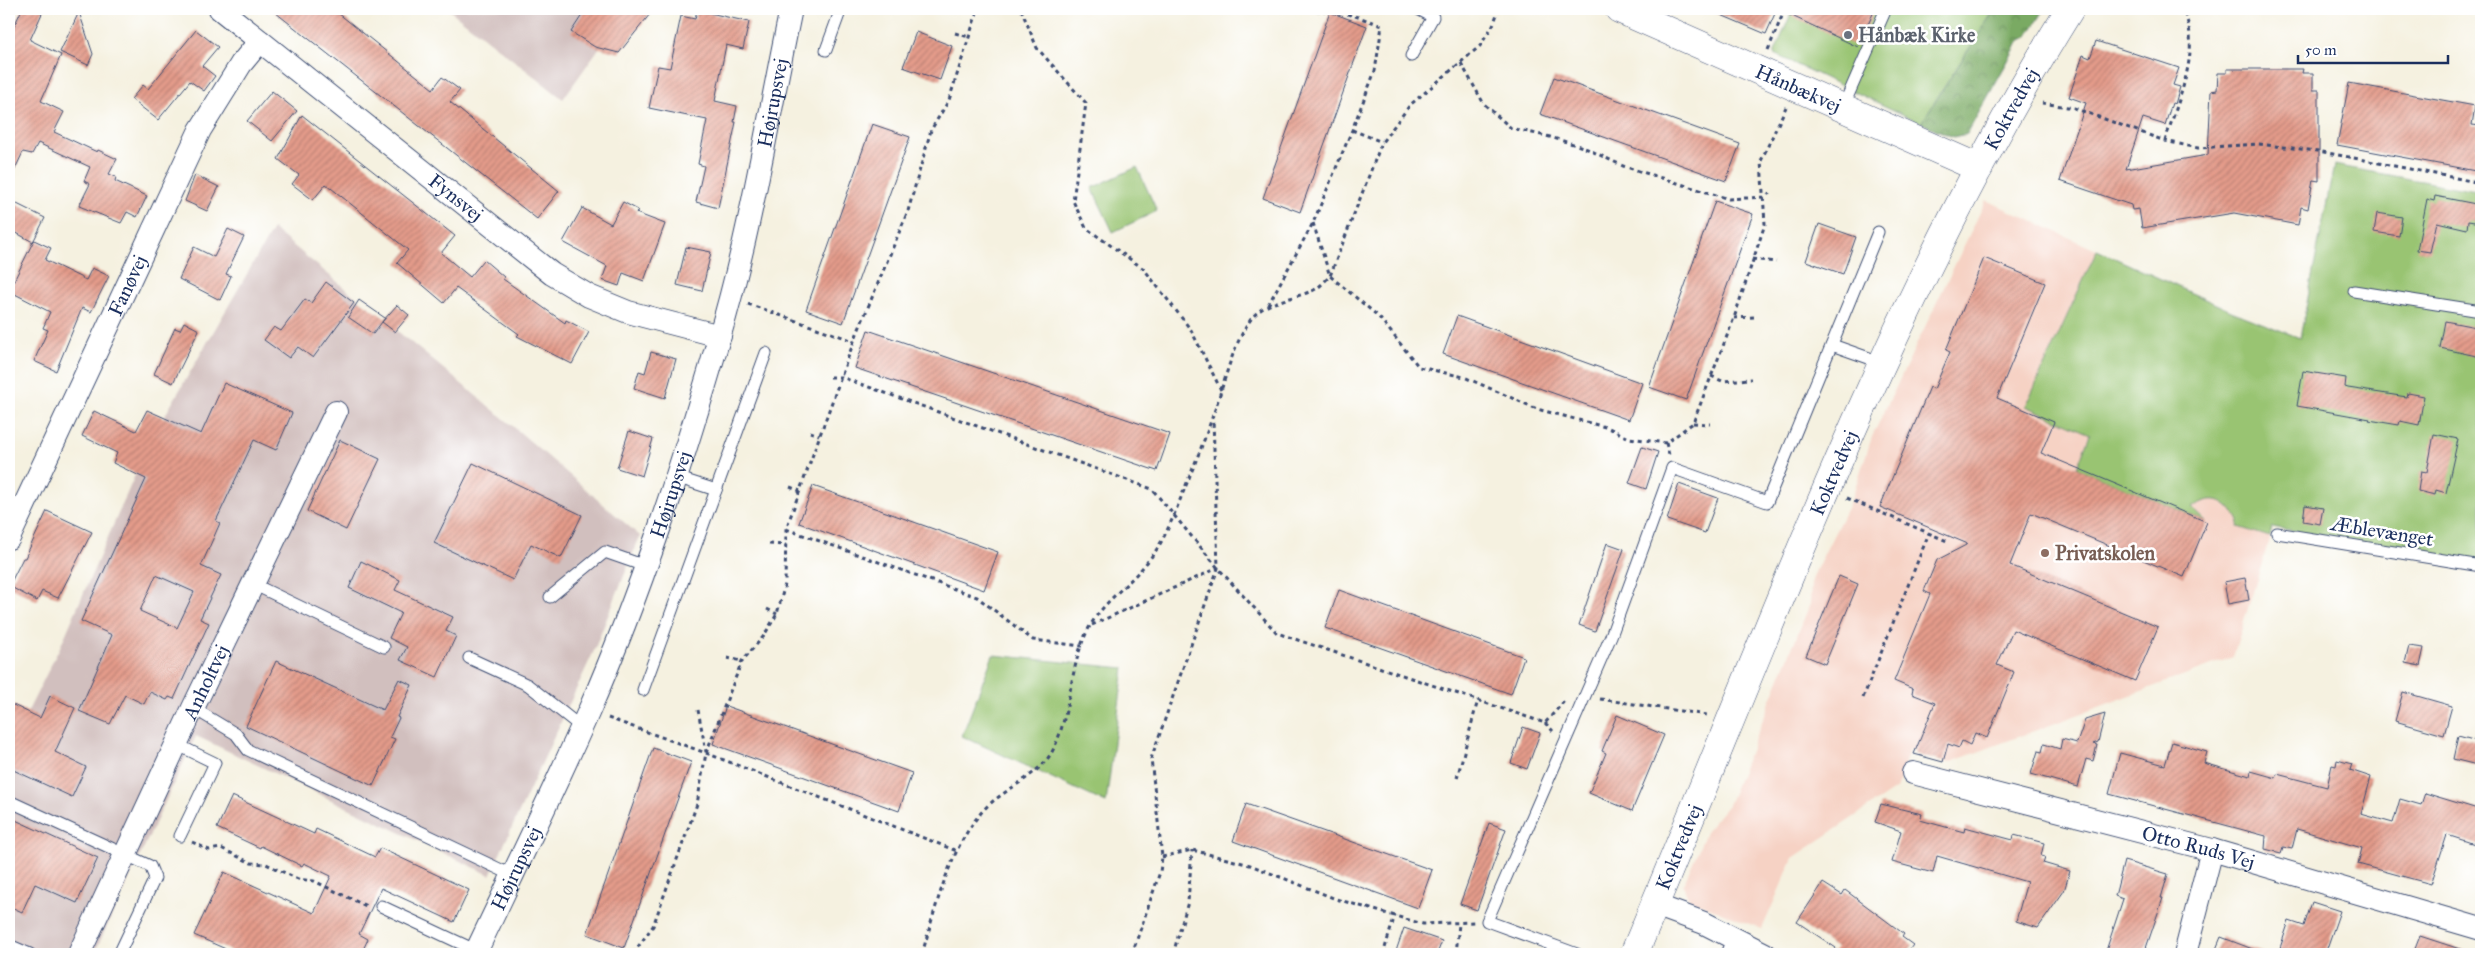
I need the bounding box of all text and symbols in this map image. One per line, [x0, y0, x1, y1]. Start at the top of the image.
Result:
place label: Hånbæk Kirke [1858, 23, 1976, 47]
marker: Hånbæk Kirke [1842, 29, 1854, 41]
scale bar [2298, 32, 2448, 64]
text: 50 m [2305, 41, 2337, 59]
street label: Højrupsvej [752, 56, 793, 149]
street label: Hånbækvej [1752, 59, 1845, 118]
street label: Koktvedvej [1978, 63, 2044, 154]
street label: Fynsvej [424, 168, 488, 226]
street label: Fanøvej [103, 251, 152, 320]
street label: Koktvedvej [1805, 426, 1863, 519]
street label: Højrupsvej [645, 448, 696, 541]
street label: Æblevænget [2328, 511, 2435, 552]
place label: Privatskolen [2055, 541, 2155, 565]
marker: Privatskolen [2039, 547, 2051, 559]
street label: Anholtvej [177, 641, 234, 724]
street label: Koktvedvej [1650, 800, 1707, 893]
street label: Otto Ruds Vej [2140, 820, 2258, 874]
street label: Højrupsvej [486, 822, 546, 914]

